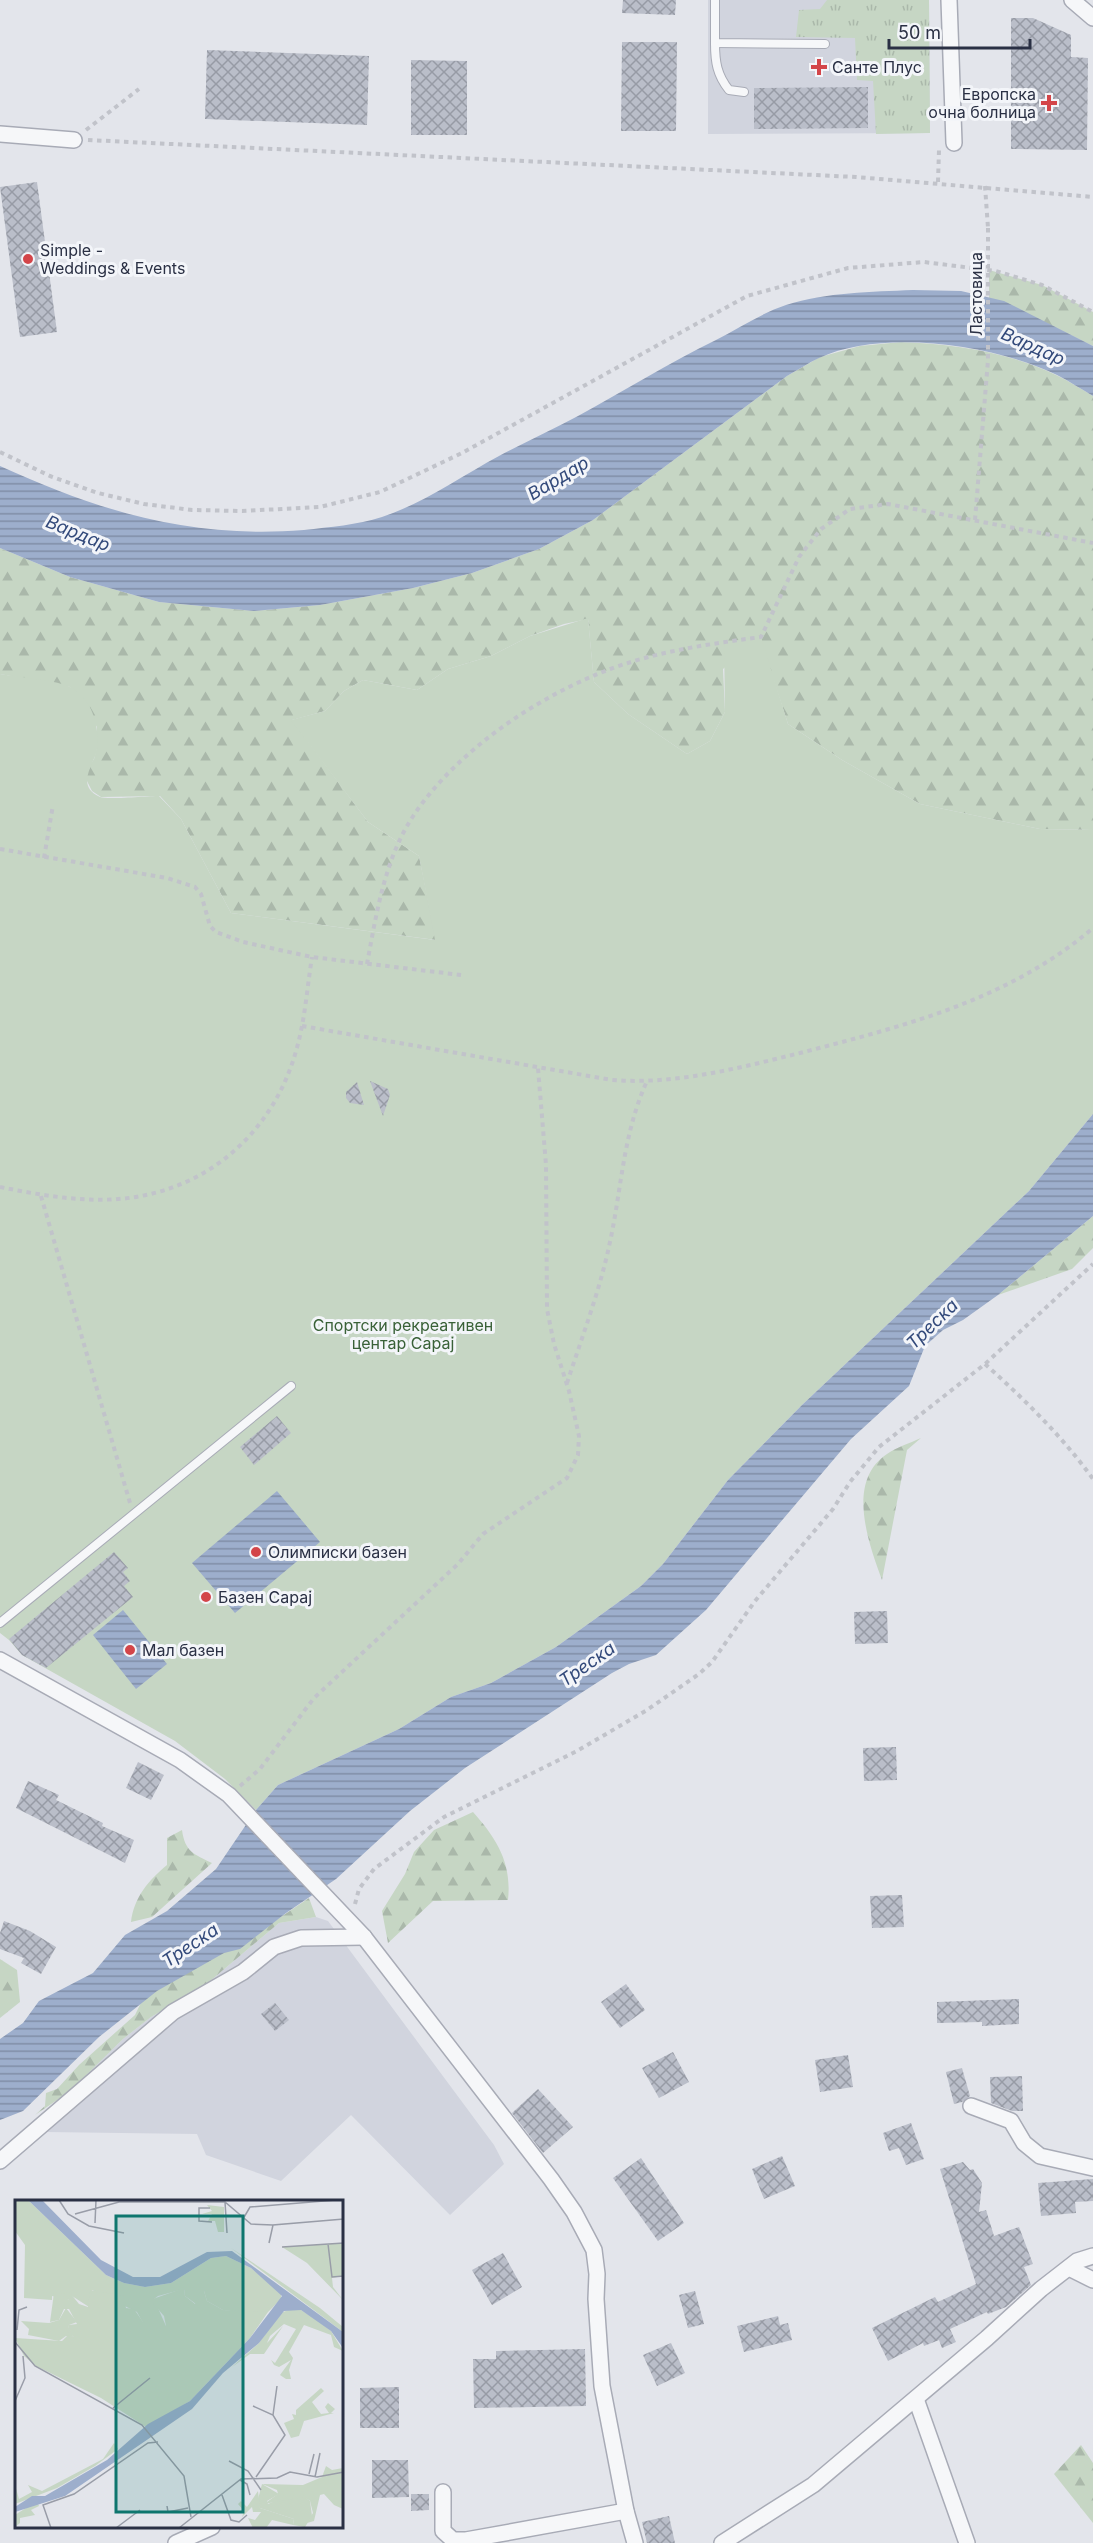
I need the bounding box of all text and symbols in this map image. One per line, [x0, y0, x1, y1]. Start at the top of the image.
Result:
scale bar [889, 12, 1030, 50]
text: 50 m [898, 22, 941, 43]
place label: Санте Плус [832, 57, 922, 77]
marker: Санте Плус [810, 58, 828, 76]
place label: Европска очна болница [928, 84, 1036, 122]
marker: Европска очна болница [1040, 94, 1058, 112]
place label: Simple - Weddings & Events [40, 240, 185, 278]
marker: Simple - Weddings & Events [21, 252, 35, 266]
street label: Ластовица [966, 252, 986, 336]
water label: Вардар [998, 323, 1068, 369]
water label: Вардар [524, 452, 592, 504]
water label: Вардар [43, 511, 113, 555]
water label: Треска [902, 1295, 962, 1353]
park label: Спортски рекреативен центар Сарај [313, 1315, 493, 1353]
place label: Олимписки базен [268, 1542, 407, 1562]
marker: Олимписки базен [249, 1545, 263, 1559]
place label: Базен Сарај [218, 1587, 312, 1607]
marker: Базен Сарај [199, 1590, 213, 1604]
water label: Треска [555, 1637, 619, 1691]
place label: Мал базен [142, 1640, 224, 1660]
marker: Мал базен [123, 1643, 137, 1657]
water label: Треска [158, 1919, 222, 1971]
inset map [15, 2200, 344, 2528]

